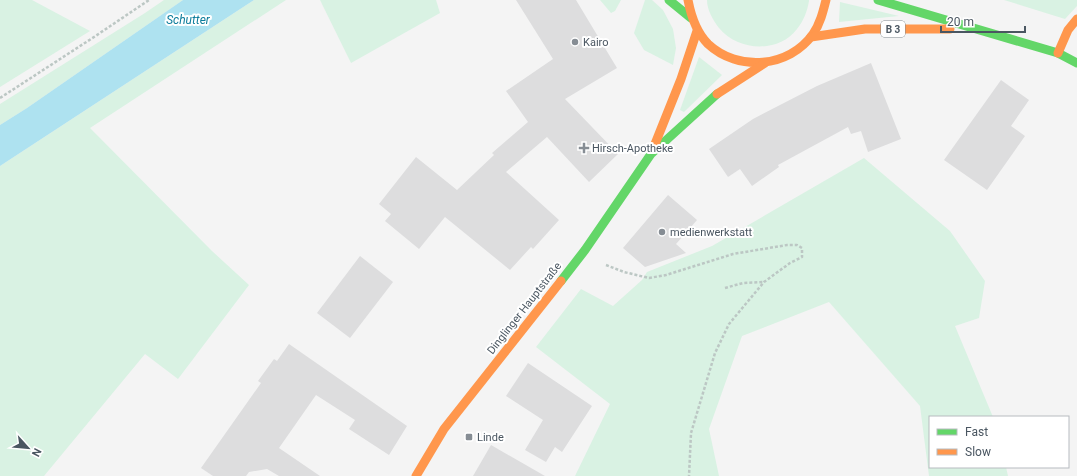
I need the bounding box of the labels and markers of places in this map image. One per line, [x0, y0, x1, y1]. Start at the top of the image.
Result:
place label: Kairo [583, 36, 608, 49]
marker: Kairo [570, 37, 580, 47]
place label: Hirsch-Apotheke [592, 142, 673, 155]
marker: Hirsch-Apotheke [579, 143, 589, 153]
place label: medienwerkstatt [670, 226, 753, 239]
marker: medienwerkstatt [657, 227, 667, 237]
place label: Linde [477, 431, 504, 444]
marker: Linde [464, 432, 474, 442]

